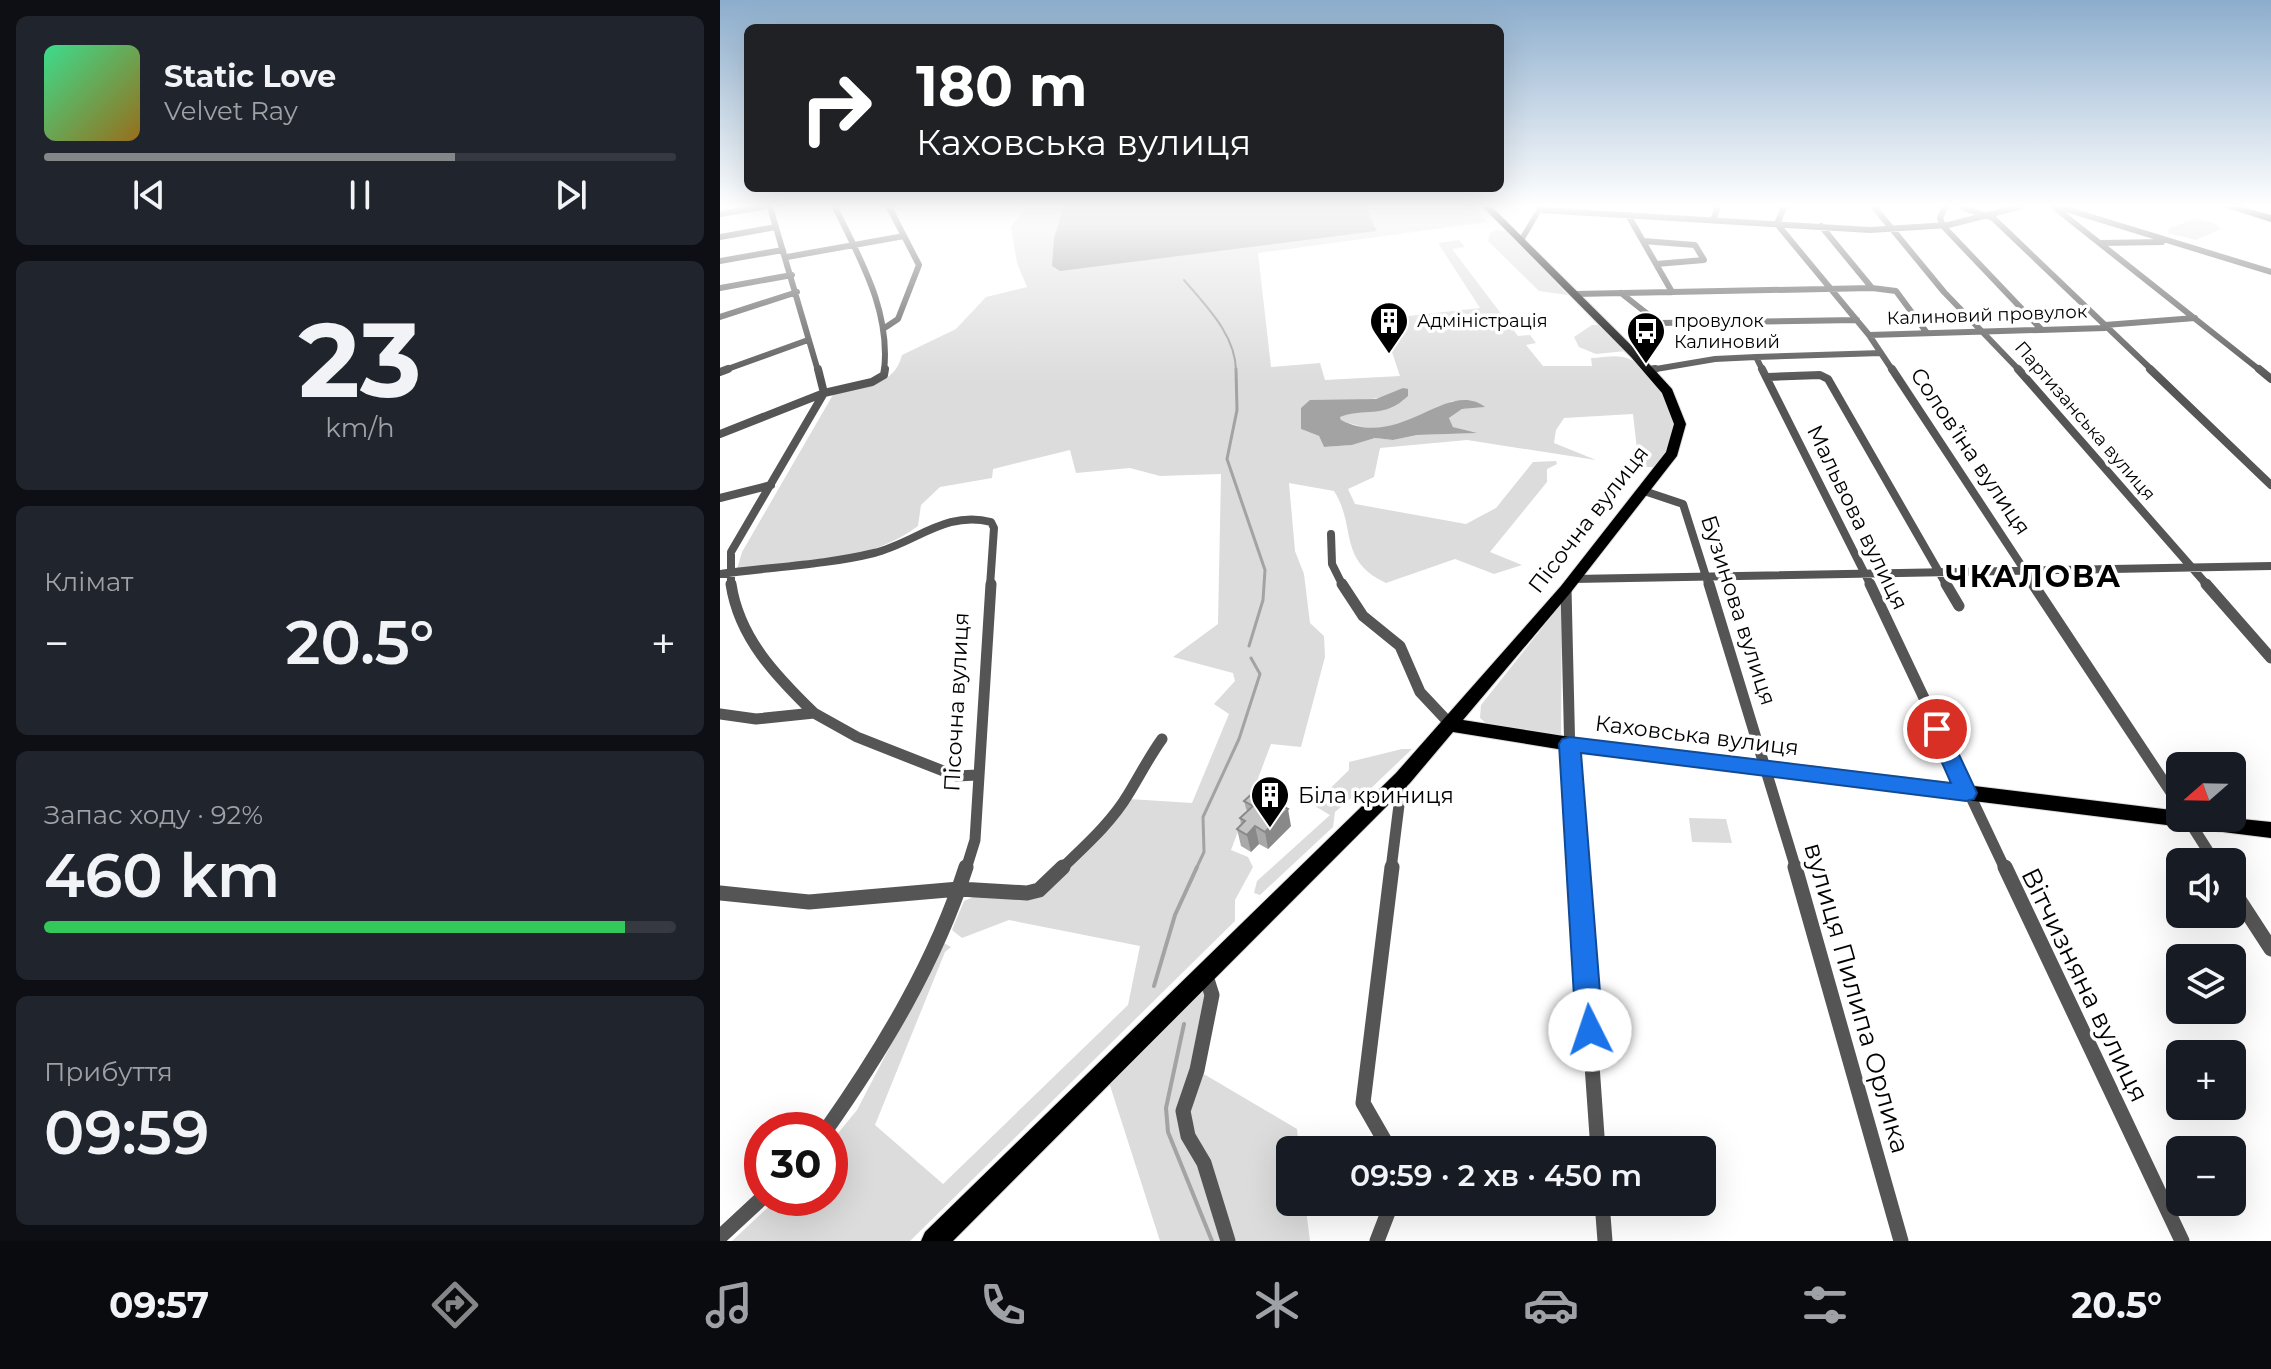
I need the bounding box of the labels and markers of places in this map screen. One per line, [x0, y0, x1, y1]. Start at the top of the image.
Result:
building icon: Адміністрація [1368, 300, 1410, 355]
place label: Адміністрація [1417, 310, 1548, 332]
bus stop icon: провулок Калиновий [1625, 310, 1667, 365]
place label: провулок Калиновий [1674, 310, 1780, 353]
pin [1903, 695, 1971, 763]
building icon: Біла криниця [1249, 774, 1291, 829]
place label: Біла криниця [1298, 782, 1454, 809]

